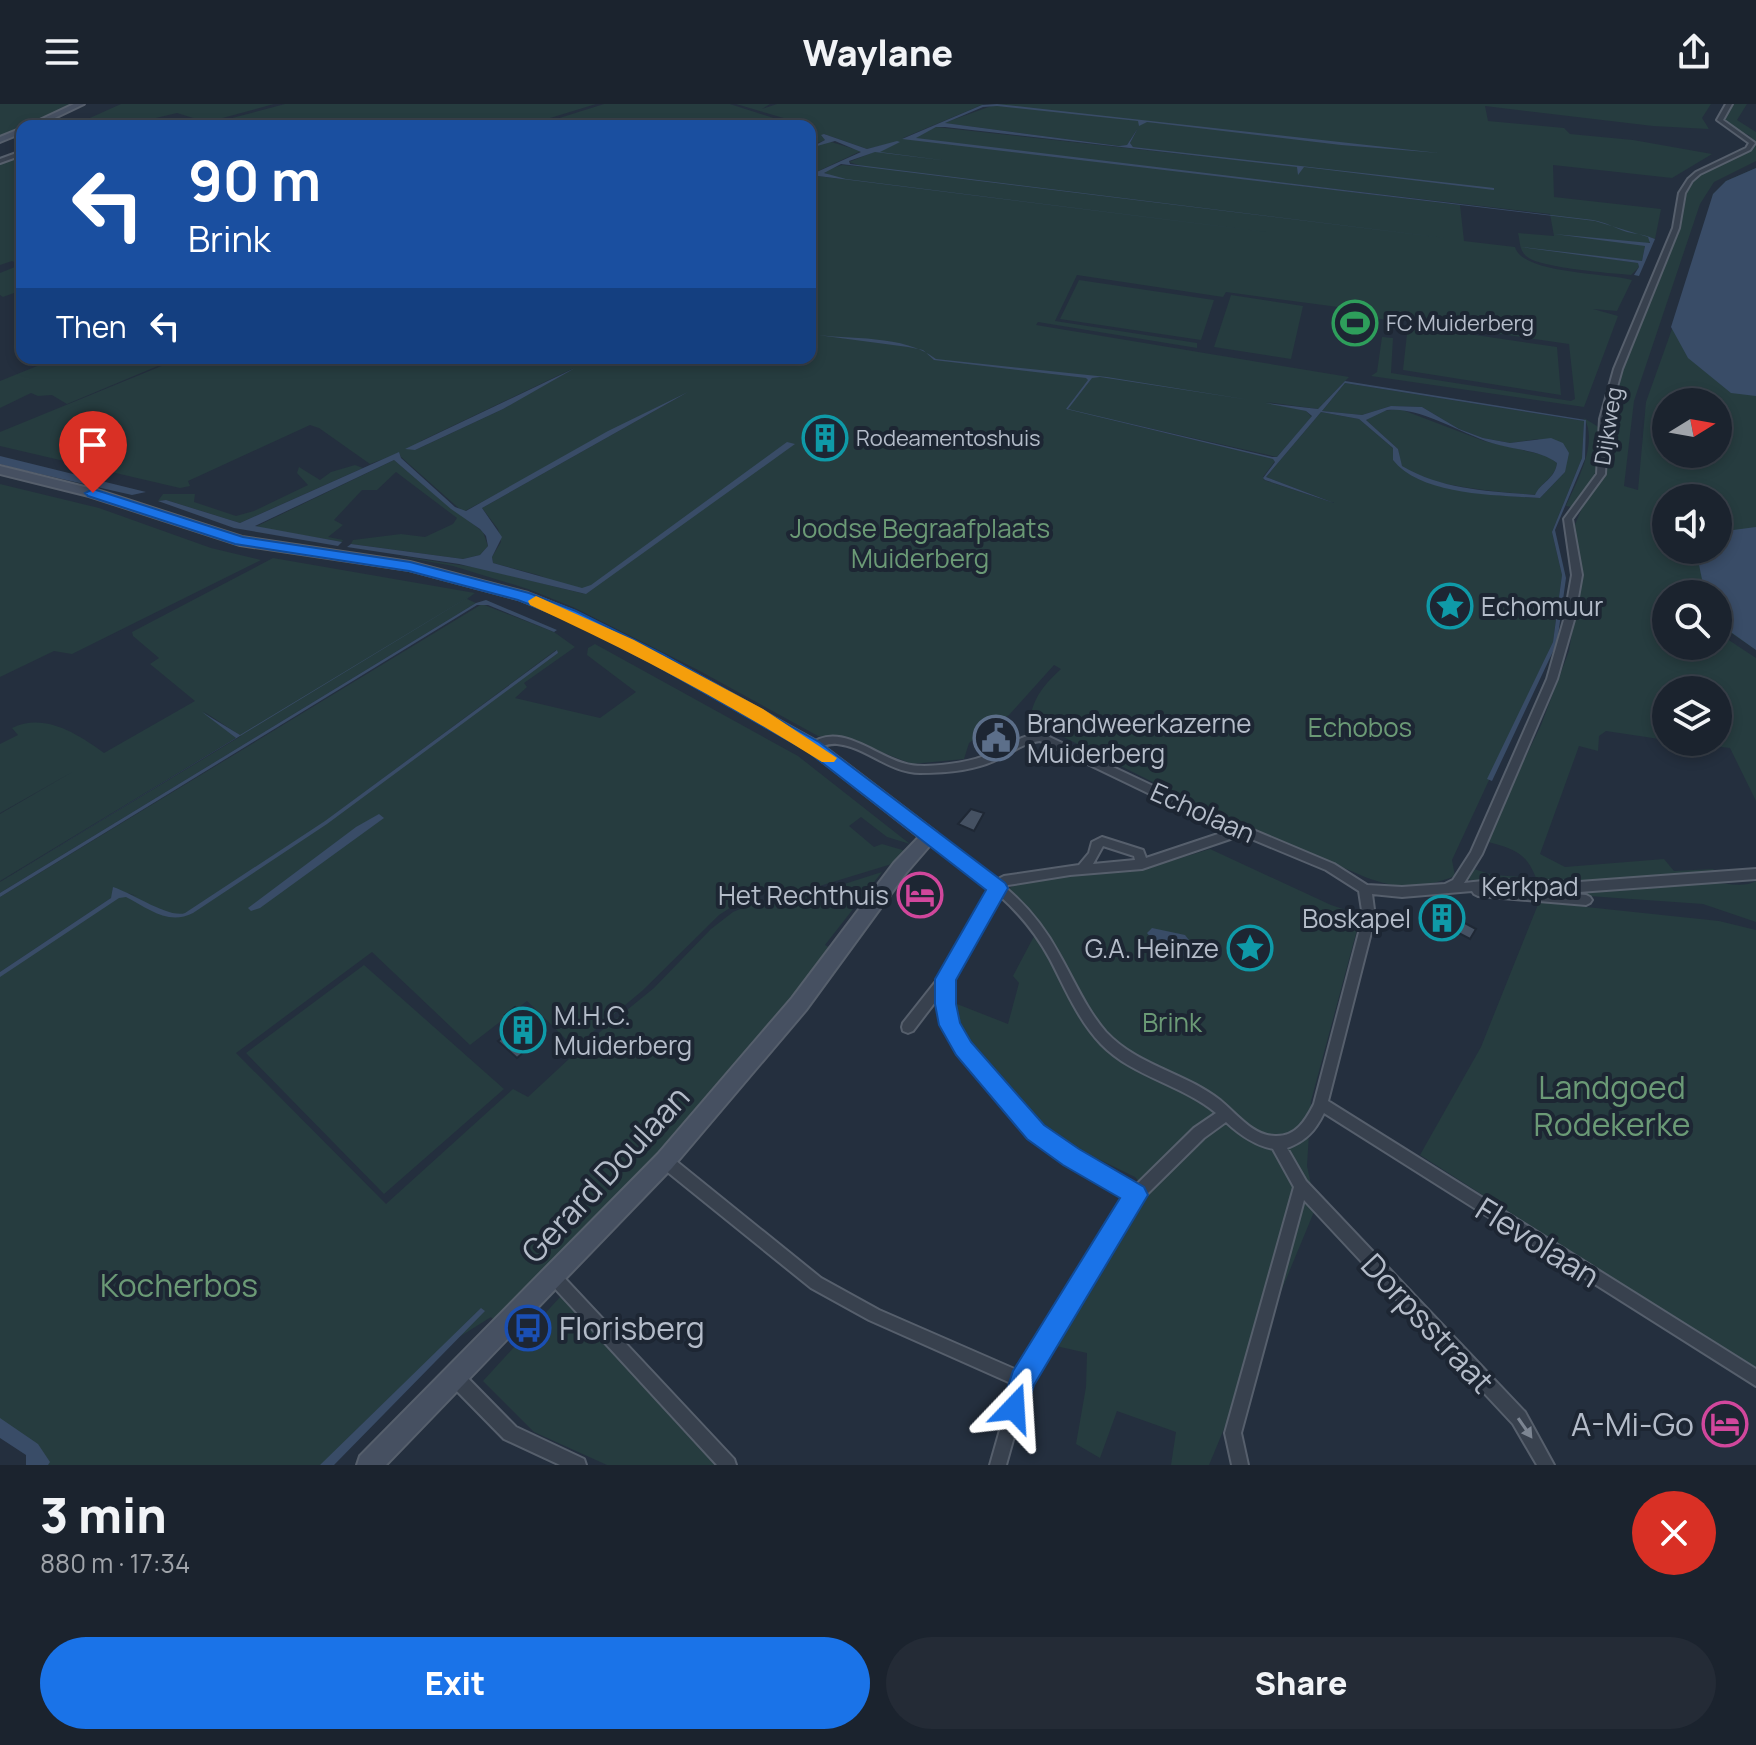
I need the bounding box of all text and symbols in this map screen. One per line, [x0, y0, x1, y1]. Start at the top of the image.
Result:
text: Waylane [803, 28, 953, 77]
icon: menu [40, 30, 84, 74]
icon: share [1672, 30, 1716, 74]
text: 90 m [188, 141, 321, 218]
icon: left [56, 152, 160, 256]
text: Brink [188, 214, 271, 263]
sports icon: FC Muiderberg [1331, 299, 1379, 347]
icon: left [143, 304, 187, 348]
text: Then [56, 306, 127, 347]
place label: FC Muiderberg [1386, 308, 1534, 338]
street label: Dijkweg [1587, 385, 1629, 467]
north arrow [1652, 388, 1732, 468]
map controls [1652, 388, 1732, 756]
pin [59, 411, 127, 493]
building icon: Rodeamentoshuis [801, 414, 849, 462]
icon: arrive [71, 423, 115, 467]
place label: Rodeamentoshuis [856, 423, 1041, 453]
button: sound [1652, 484, 1732, 564]
park label: Joodse Begraafplaats Muiderberg [790, 510, 1050, 576]
button: search [1652, 580, 1732, 660]
place icon: Echomuur [1426, 582, 1474, 630]
place label: Echomuur [1481, 588, 1603, 624]
button: layers [1652, 676, 1732, 756]
place label: Brandweerkazerne Muiderberg [1027, 705, 1251, 771]
park label: Echobos [1308, 709, 1412, 745]
public building icon: Brandweerkazerne Muiderberg [972, 714, 1020, 762]
street label: Echolaan [1145, 773, 1261, 851]
street label: Kerkpad [1481, 868, 1579, 904]
hotel icon: Het Rechthuis [896, 871, 944, 919]
place label: Het Rechthuis [718, 877, 889, 913]
building icon: Boskapel [1418, 894, 1466, 942]
place label: Boskapel [1302, 900, 1411, 936]
place icon: G.A. Heinze [1226, 924, 1274, 972]
place label: G.A. Heinze [1085, 930, 1219, 966]
place label: M.H.C. Muiderberg [554, 997, 692, 1063]
park label: Brink [1142, 1004, 1203, 1040]
building icon: M.H.C. Muiderberg [499, 1006, 547, 1054]
park label: Landgoed Rodekerke [1534, 1065, 1690, 1146]
street label: Gerard Doulaan [511, 1076, 699, 1272]
street label: Flevolaan [1468, 1187, 1608, 1297]
street label: Dorpsstraat [1352, 1243, 1504, 1403]
park label: Kocherbos [100, 1263, 258, 1307]
bus stop icon: Florisberg [504, 1304, 552, 1352]
place label: Florisberg [559, 1306, 705, 1350]
position arrow [972, 1366, 1056, 1450]
hotel icon: A-Mi-Go [1701, 1400, 1749, 1448]
place label: A-Mi-Go [1571, 1402, 1694, 1446]
one-way arrow [1517, 1418, 1532, 1439]
text: 3 min [40, 1482, 167, 1547]
button: close [1632, 1491, 1716, 1575]
text: 880 m · 17:34 [40, 1545, 190, 1581]
button: Exit [40, 1637, 870, 1729]
button: Share [886, 1637, 1716, 1729]

